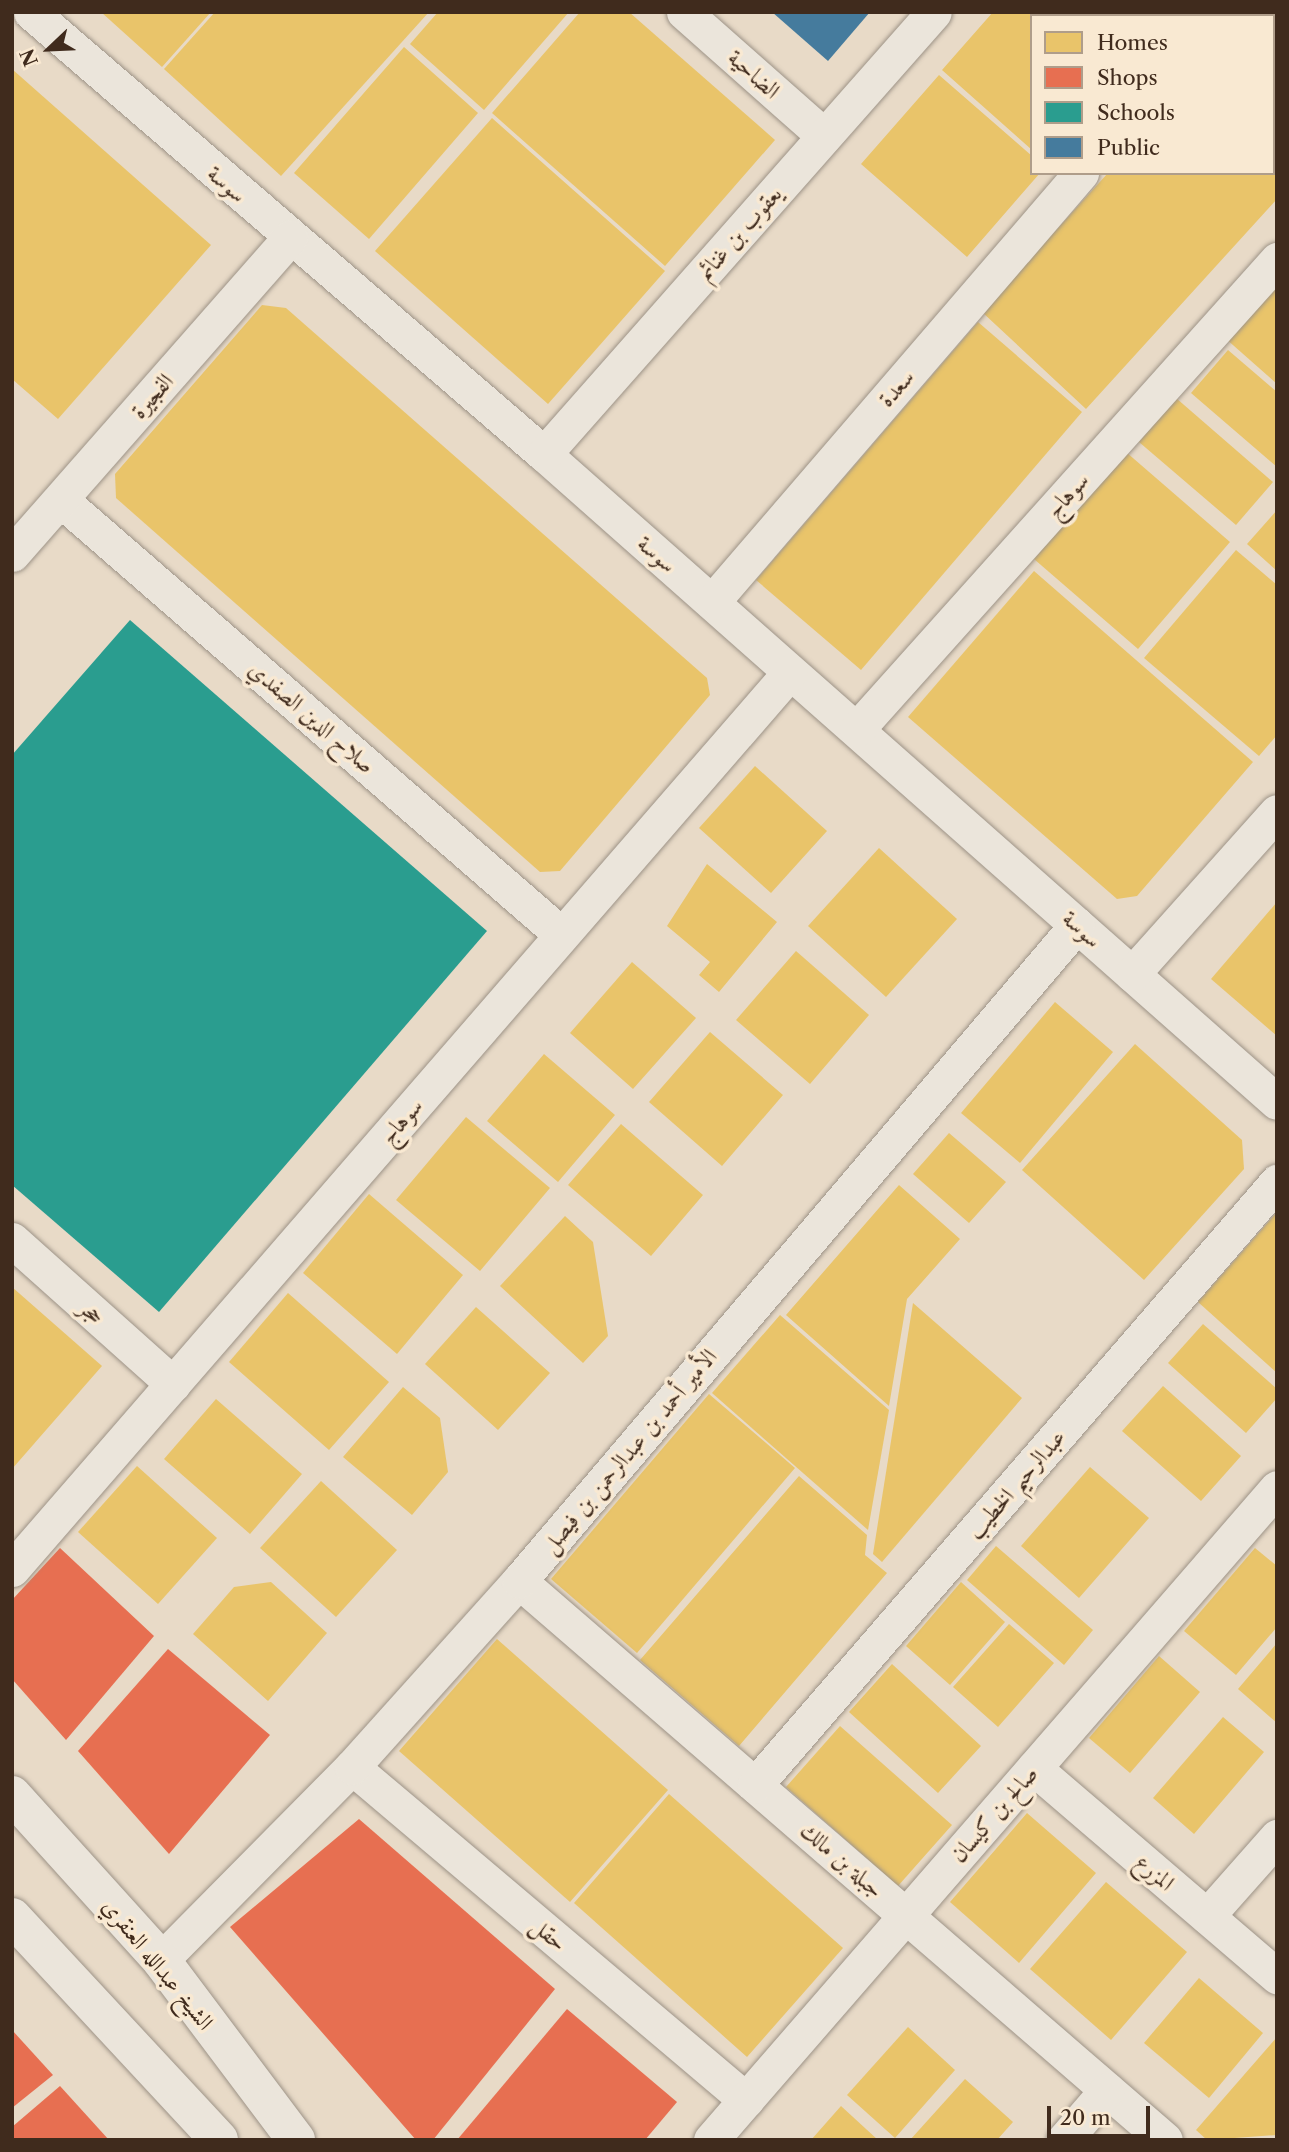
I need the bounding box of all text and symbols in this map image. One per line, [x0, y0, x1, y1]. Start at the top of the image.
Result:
north arrow [14, 14, 84, 84]
legend [1030, 14, 1275, 175]
text: Homes [1097, 30, 1168, 55]
street label: الضاحية [722, 44, 786, 104]
text: N [15, 45, 43, 70]
text: Shops [1097, 65, 1158, 90]
text: Schools [1097, 100, 1175, 125]
text: Public [1097, 135, 1160, 160]
street label: سوسة [202, 160, 252, 208]
street label: يعقوب بن غنائم [691, 180, 787, 286]
street label: سعدة [872, 364, 920, 412]
street label: الفجيرة [125, 368, 179, 424]
street label: سوهاج [1039, 466, 1095, 524]
street label: سوسة [632, 530, 682, 578]
street label: صلاح الدين الصفدي [243, 655, 381, 779]
street label: سوسة [1057, 904, 1107, 954]
street label: سوهاج [374, 1092, 428, 1150]
street label: حجر [74, 1294, 110, 1330]
street label: الأمير أحمد بن عبدالرحمن بن فيصل [535, 1343, 723, 1559]
street label: عبدالرحيم الخطيب [961, 1424, 1071, 1544]
street label: صالح بن كيسان [945, 1760, 1043, 1868]
street label: جبلة بن مالك [795, 1816, 889, 1904]
street label: المزرع [1130, 1848, 1180, 1896]
street label: الشيخ عبدالله العنقري [97, 1893, 219, 2035]
street label: حقل [525, 1911, 573, 1957]
scale bar [1051, 2092, 1154, 2136]
text: 20 m [1060, 2105, 1111, 2130]

